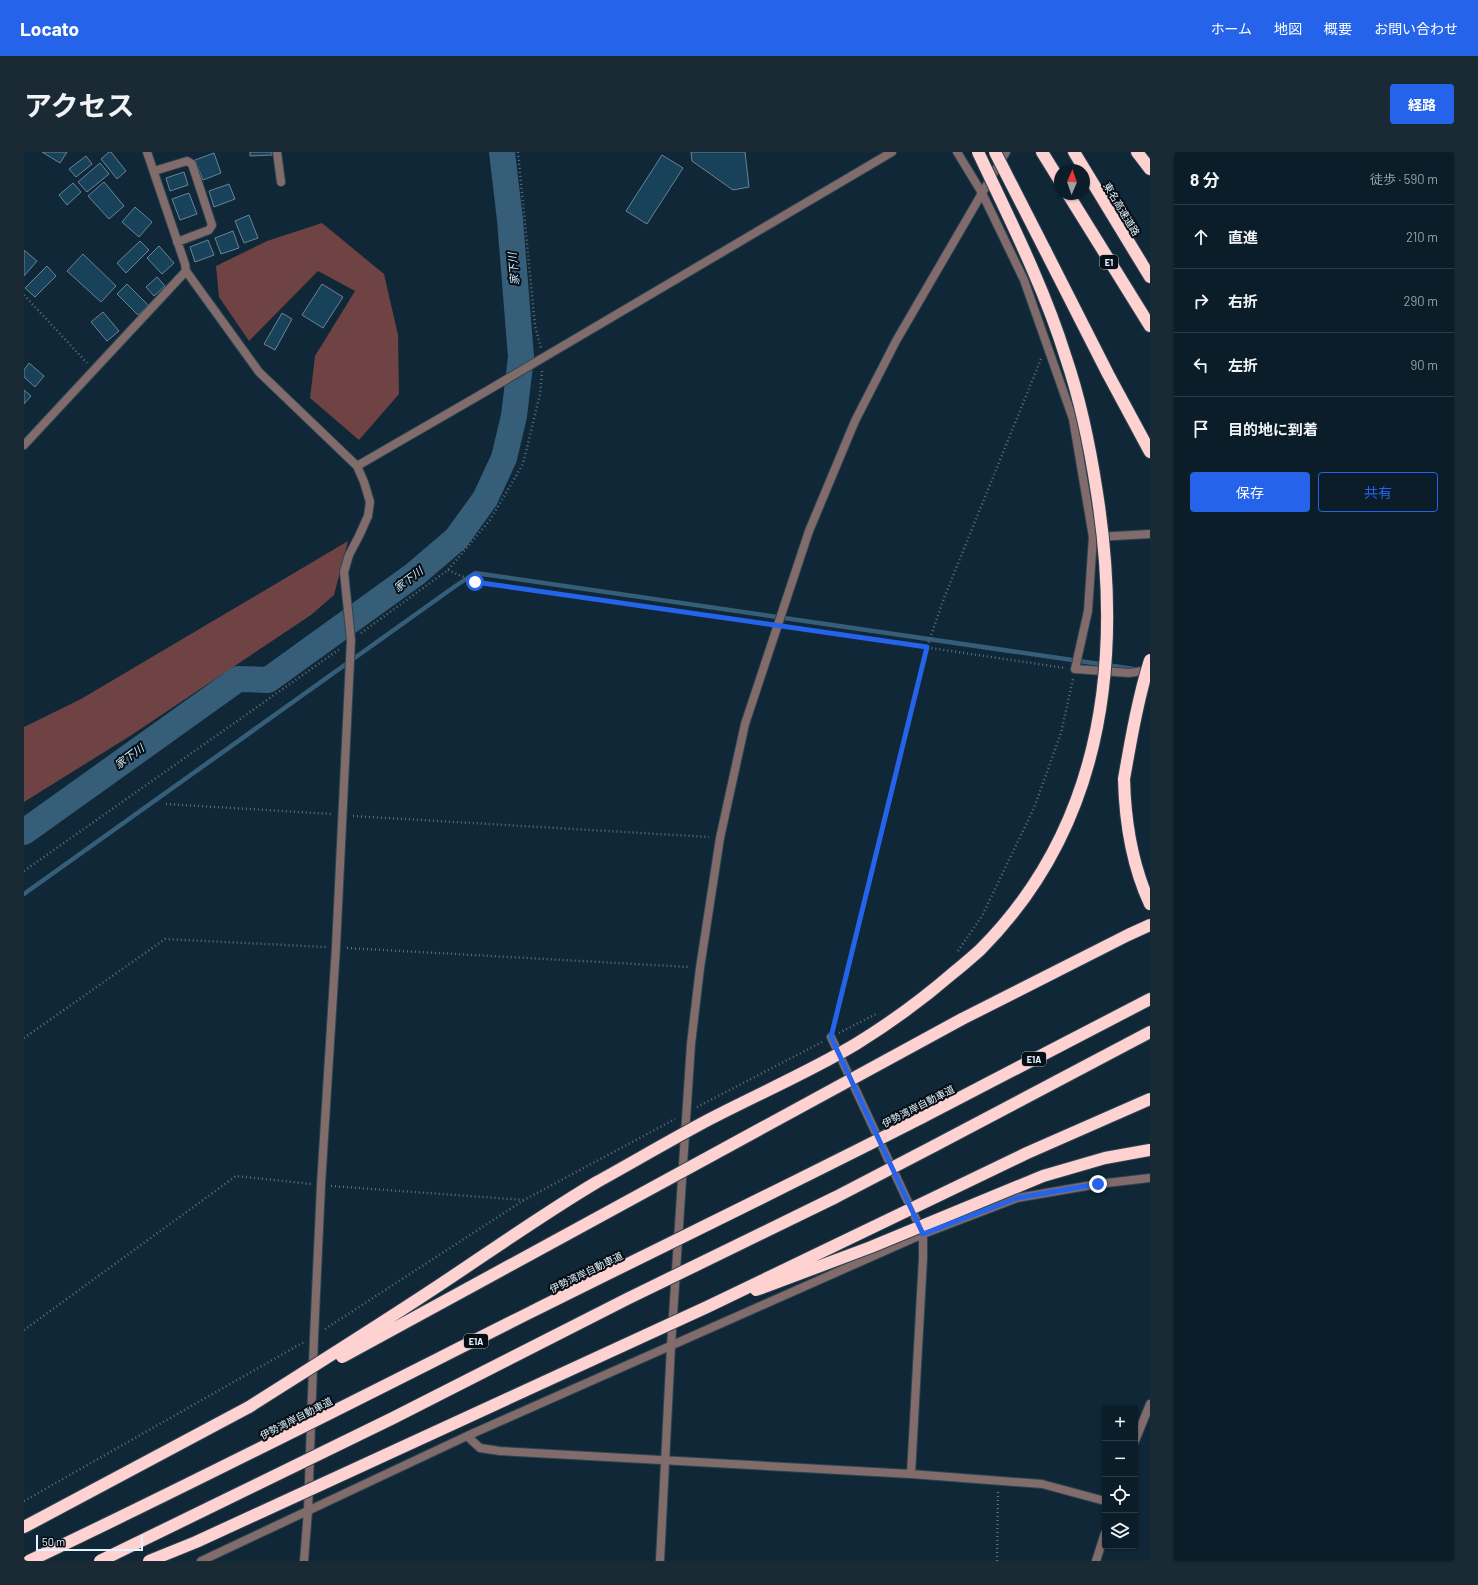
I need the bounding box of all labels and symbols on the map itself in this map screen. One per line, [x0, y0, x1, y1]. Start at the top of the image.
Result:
north arrow [1054, 164, 1090, 200]
street label: 東名高速道路 [1101, 180, 1143, 238]
water label: 家下川 [505, 251, 521, 286]
road number: E1 [1100, 255, 1118, 269]
water label: 家下川 [391, 563, 426, 594]
route start [466, 573, 484, 591]
water label: 家下川 [112, 740, 147, 771]
road number: E1A [1022, 1052, 1046, 1066]
street label: 伊勢湾岸自動車道 [880, 1082, 956, 1130]
route end [1089, 1175, 1107, 1193]
street label: 伊勢湾岸自動車道 [547, 1249, 625, 1295]
road number: E1A [464, 1334, 488, 1348]
street label: 伊勢湾岸自動車道 [258, 1394, 334, 1442]
scale bar [36, 1533, 143, 1552]

